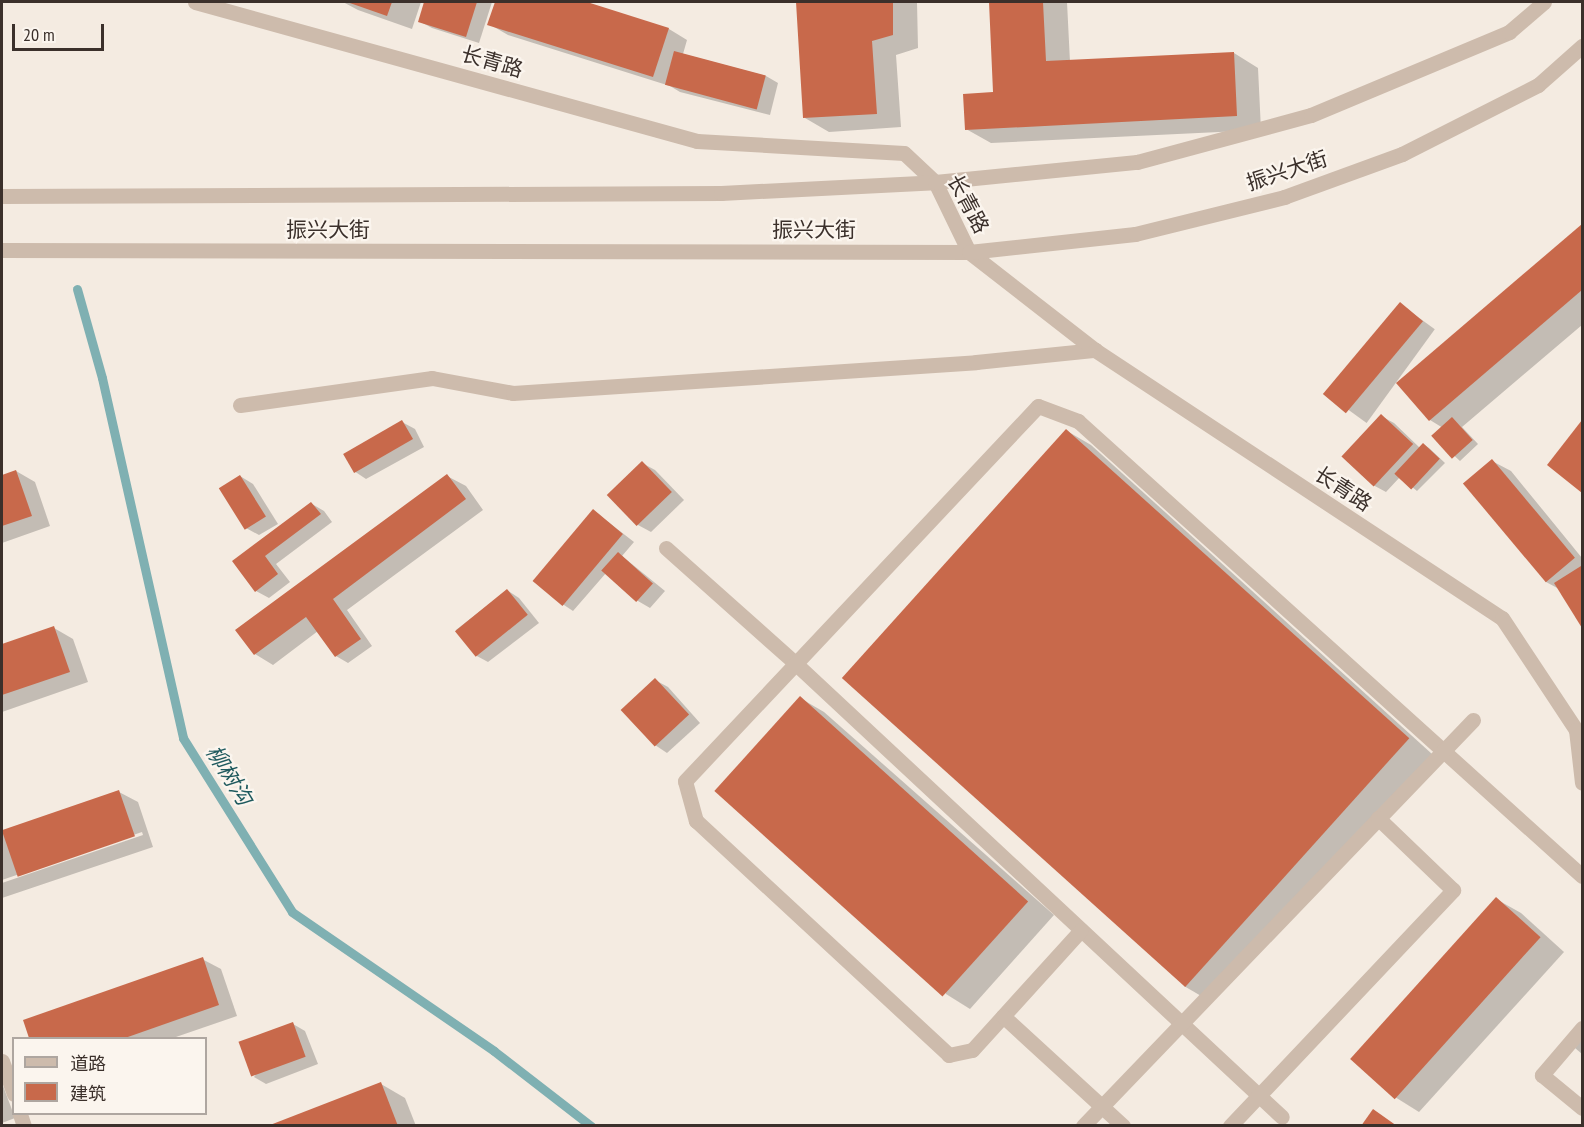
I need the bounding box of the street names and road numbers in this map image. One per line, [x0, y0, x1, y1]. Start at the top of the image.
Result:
street label: 长青路 [458, 41, 526, 83]
street label: 振兴大街 [1243, 146, 1331, 196]
street label: 长青路 [942, 170, 994, 238]
street label: 振兴大街 [286, 217, 370, 243]
street label: 振兴大街 [772, 217, 856, 243]
street label: 长青路 [1310, 461, 1376, 517]

